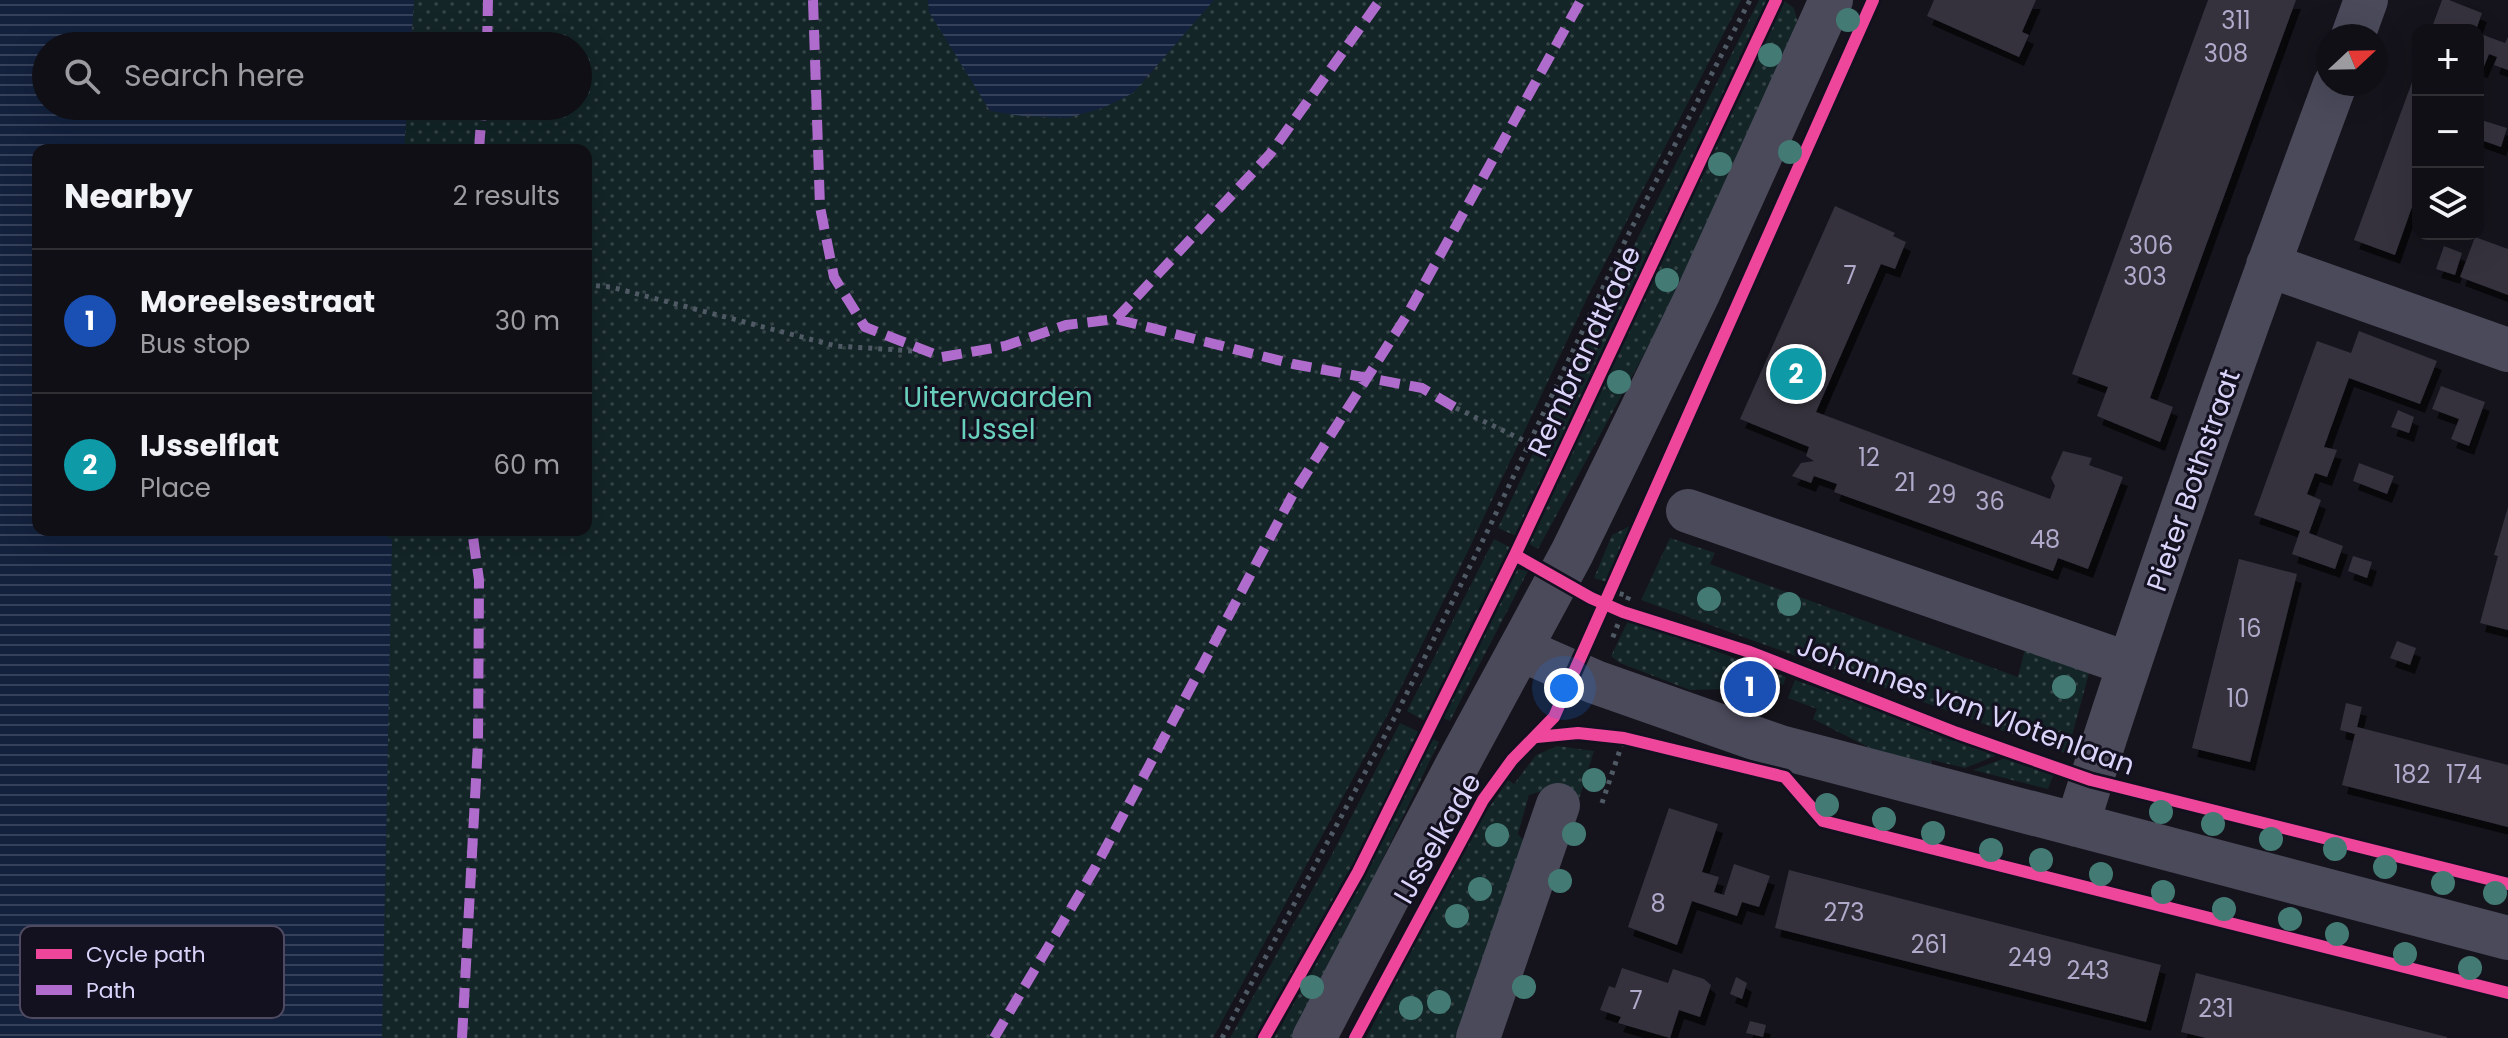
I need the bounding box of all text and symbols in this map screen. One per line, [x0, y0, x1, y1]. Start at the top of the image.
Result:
house number: 311 [2221, 4, 2251, 37]
north arrow [2316, 24, 2388, 96]
map controls [2412, 24, 2484, 240]
button: + [2412, 24, 2484, 96]
search box [32, 32, 592, 120]
house number: 308 [2204, 37, 2248, 70]
icon: search [60, 54, 104, 98]
text: Search here [124, 54, 305, 97]
button: − [2412, 96, 2484, 168]
button: layers [2412, 168, 2484, 240]
text: Nearby [64, 172, 193, 220]
text: 2 results [453, 178, 560, 214]
house number: 306 [2129, 229, 2173, 262]
street label: Rembrandtkade [1519, 240, 1650, 463]
house number: 7 [1843, 259, 1857, 292]
house number: 303 [2123, 260, 2167, 293]
text: Moreelsestraat [140, 280, 375, 323]
text: 1 [85, 303, 95, 339]
text: 30 m [495, 303, 560, 339]
text: Bus stop [140, 326, 250, 362]
pin: 2 [1770, 344, 1822, 404]
street label: Pieter Bothstraat [2137, 364, 2250, 596]
park label: Uiterwaarden IJssel [903, 378, 1093, 449]
text: IJsselflat [140, 424, 279, 467]
house number: 12 [1858, 441, 1880, 474]
text: 2 [83, 447, 97, 483]
text: 60 m [493, 447, 560, 483]
house number: 21 [1894, 466, 1916, 499]
text: Place [140, 470, 211, 506]
house number: 29 [1928, 478, 1956, 511]
house number: 36 [1975, 485, 2005, 518]
house number: 48 [2030, 523, 2060, 556]
house number: 16 [2239, 612, 2261, 645]
street label: Johannes van Vlotenlaan [1792, 626, 2140, 785]
pin: 1 [1724, 657, 1776, 717]
your location [1544, 668, 1584, 708]
house number: 10 [2227, 682, 2249, 715]
house number: 182 [2394, 758, 2430, 791]
house number: 174 [2446, 758, 2482, 791]
street label: IJsselkade [1384, 766, 1491, 911]
house number: 8 [1650, 887, 1666, 920]
house number: 273 [1823, 896, 1865, 929]
legend [20, 926, 284, 1018]
house number: 261 [1911, 928, 1947, 961]
text: Cycle path [86, 939, 205, 970]
house number: 249 [2008, 941, 2052, 974]
house number: 243 [2066, 954, 2110, 987]
text: Path [86, 975, 136, 1006]
house number: 7 [1629, 984, 1643, 1017]
house number: 231 [2198, 992, 2234, 1025]

